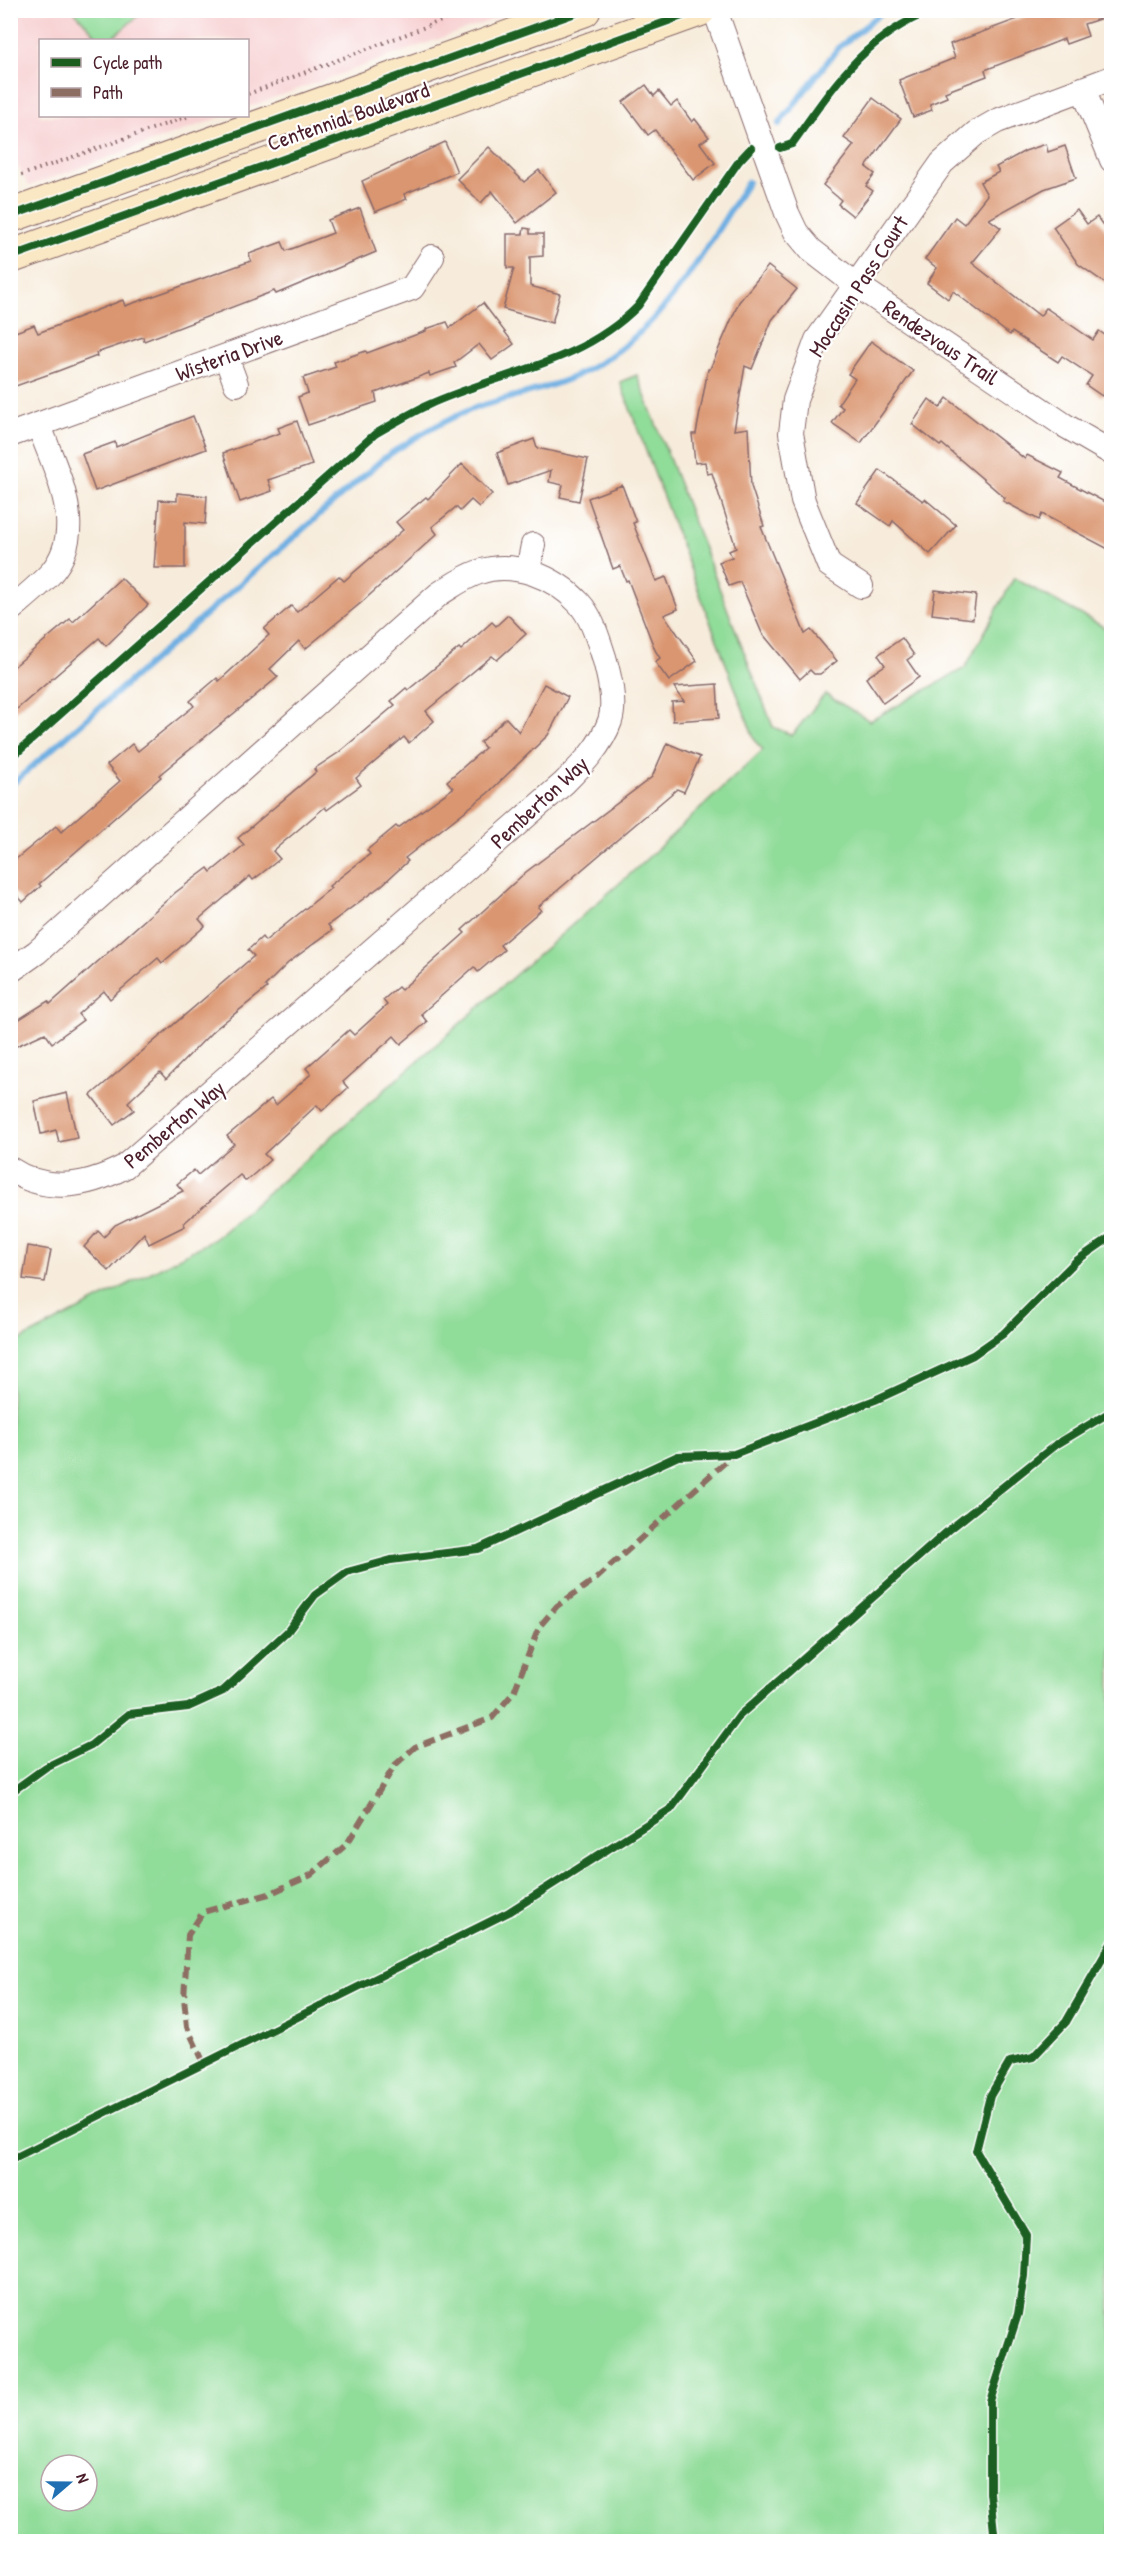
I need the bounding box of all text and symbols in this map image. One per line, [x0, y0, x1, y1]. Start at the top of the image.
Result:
legend [39, 39, 249, 117]
text: Cycle path [93, 50, 163, 75]
street label: Centennial Boulevard [263, 74, 433, 158]
text: Path [93, 80, 123, 105]
street label: Moccasin Pass Court [801, 209, 915, 363]
street label: Rendezvous Trail [877, 292, 1005, 392]
street label: Wisteria Drive [171, 322, 287, 388]
street label: Pemberton Way [484, 749, 594, 855]
street label: Pemberton Way [117, 1073, 231, 1175]
north arrow [39, 2453, 99, 2513]
text: N [71, 2470, 95, 2486]

